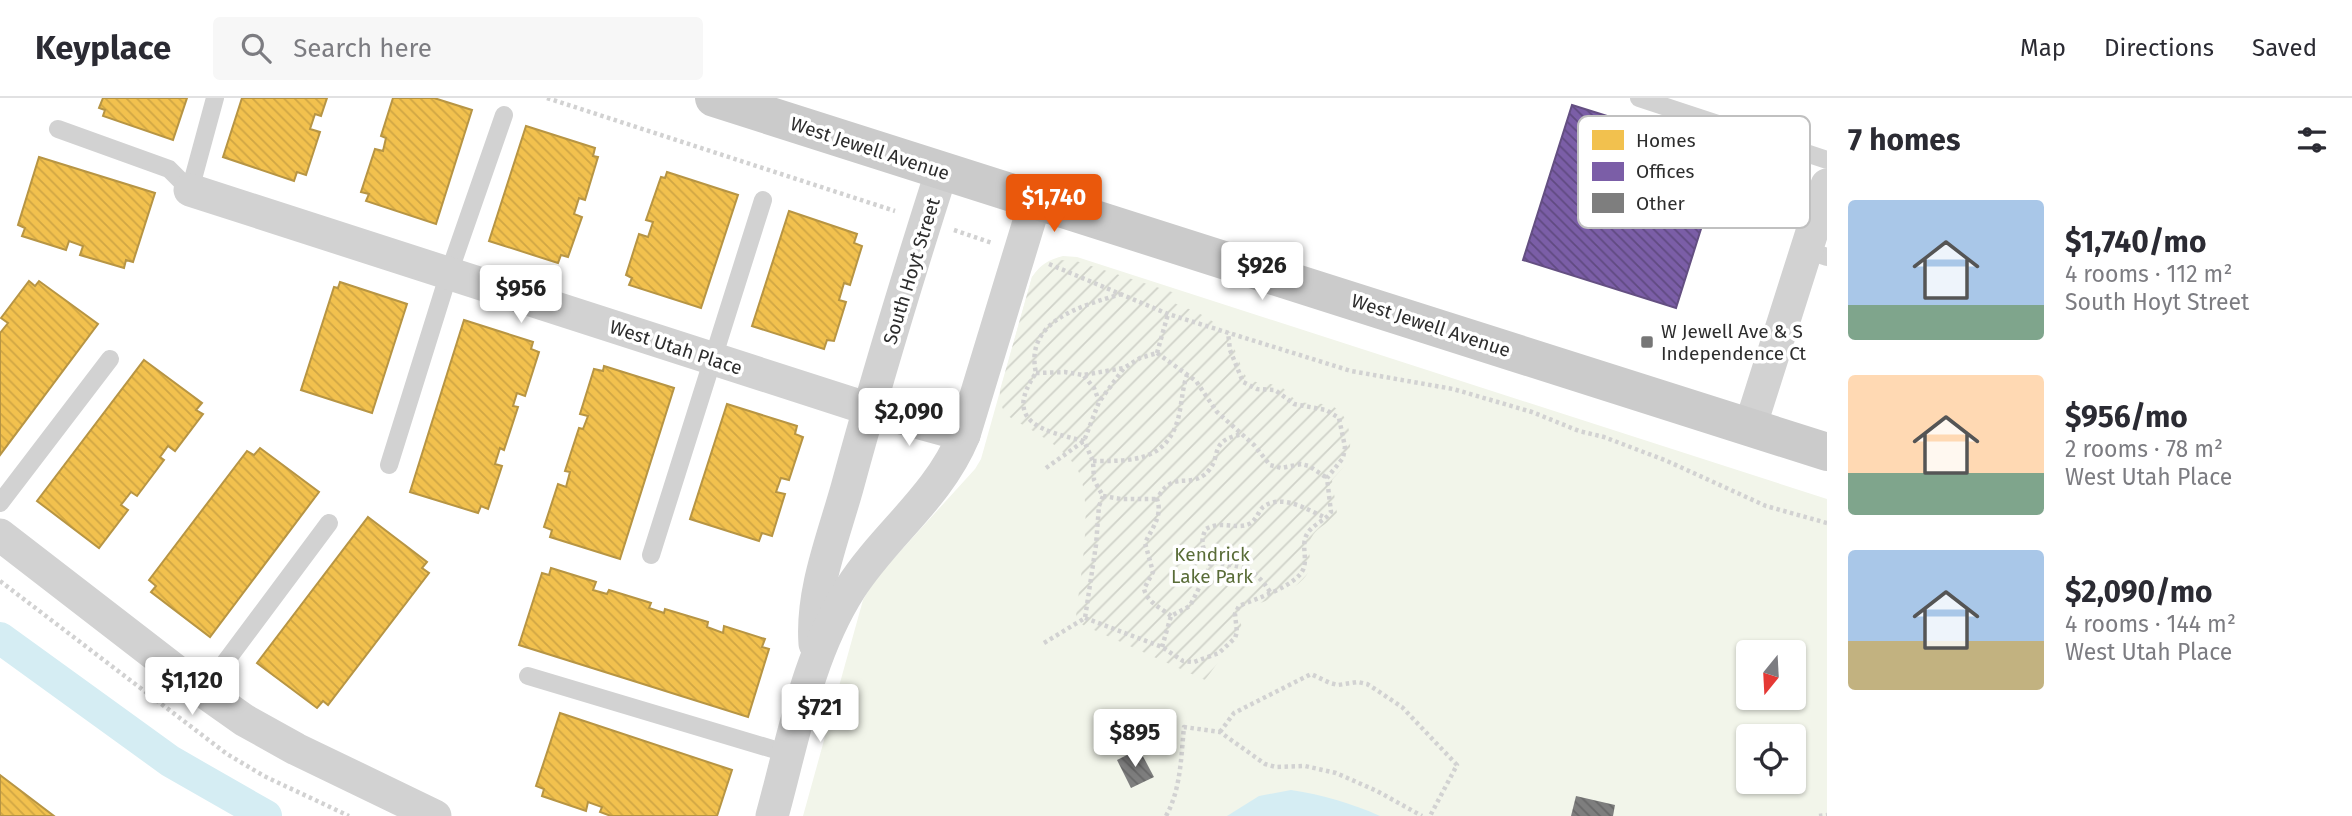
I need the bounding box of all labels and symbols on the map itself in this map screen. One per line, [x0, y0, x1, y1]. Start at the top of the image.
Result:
street label: West Jewell Avenue [787, 112, 952, 185]
legend [1578, 116, 1810, 228]
text: Homes [1636, 129, 1696, 152]
text: Offices [1636, 160, 1694, 183]
pin: $1,740 [997, 174, 1111, 234]
text: Other [1636, 192, 1685, 215]
street label: South Hoyt Street [878, 195, 945, 347]
pin: $926 [1221, 242, 1303, 302]
pin: $956 [480, 266, 562, 325]
street label: West Jewell Avenue [1348, 289, 1513, 362]
street label: West Utah Place [607, 315, 745, 380]
place label: W Jewell Ave & S Independence Ct [1661, 320, 1806, 365]
marker: W Jewell Ave & S Independence Ct [1639, 334, 1655, 350]
pin: $2,090 [852, 388, 966, 448]
park label: Kendrick Lake Park [1171, 543, 1253, 588]
north arrow [1736, 640, 1806, 710]
pin: $1,120 [135, 658, 249, 717]
pin: $721 [779, 684, 861, 744]
pin: $895 [1094, 710, 1176, 769]

